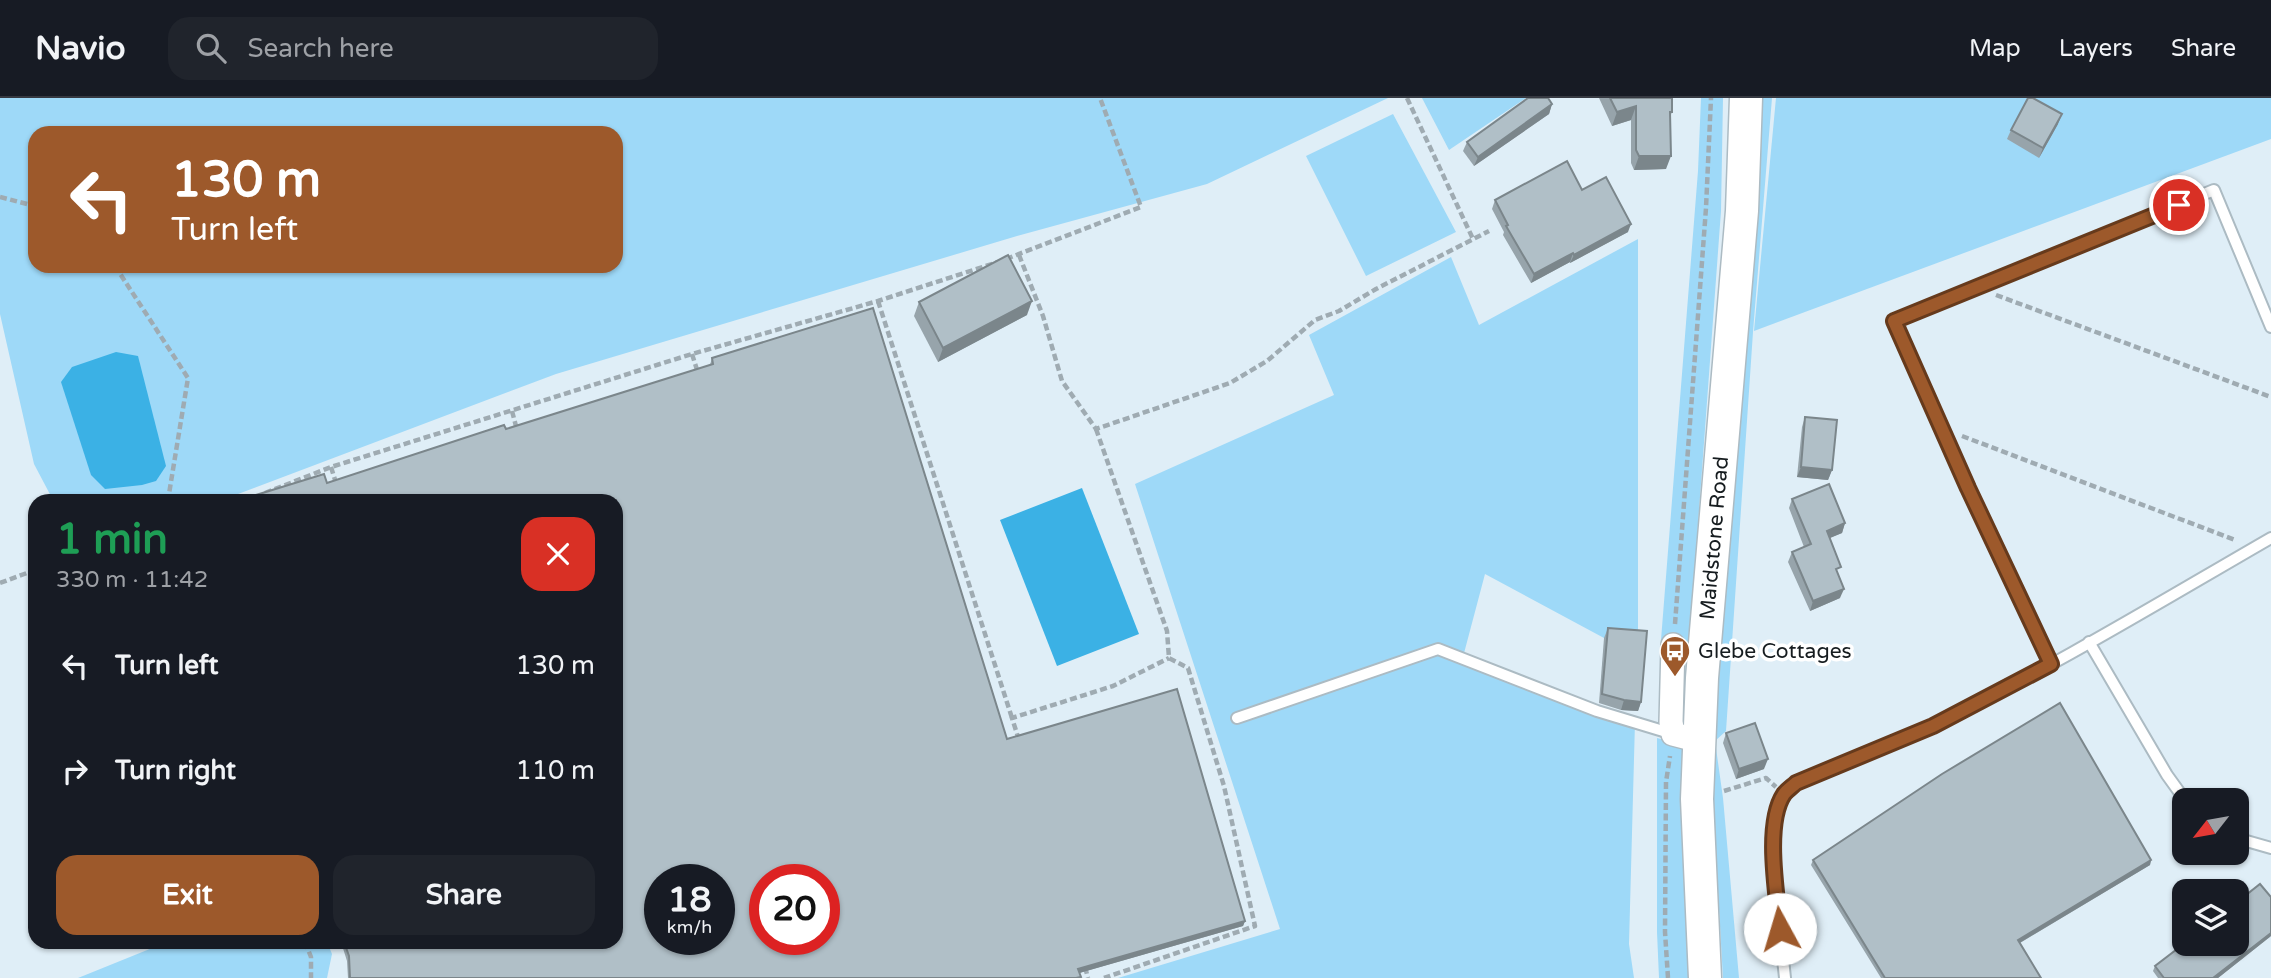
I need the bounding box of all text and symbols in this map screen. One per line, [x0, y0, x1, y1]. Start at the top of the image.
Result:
search box [168, 17, 658, 80]
text: Navio [35, 29, 126, 68]
icon: search [192, 29, 230, 67]
text: Search here [248, 33, 394, 64]
text: Map [1969, 34, 2021, 63]
text: Layers [2059, 34, 2133, 63]
text: Share [2171, 34, 2236, 63]
text: 130 m [171, 151, 321, 210]
icon: left [56, 154, 147, 245]
pin [2149, 175, 2209, 235]
icon: arrive [2160, 186, 2198, 224]
text: Turn left [171, 211, 298, 249]
street label: Maidstone Road [1695, 455, 1734, 621]
text: 1 min [56, 514, 168, 565]
button: close [521, 517, 595, 591]
text: 330 m · 11:42 [56, 566, 208, 594]
bus stop icon: Glebe Cottages [1658, 634, 1692, 678]
place label: Glebe Cottages [1698, 639, 1852, 664]
icon: left [56, 647, 94, 685]
text: Turn left [115, 650, 218, 681]
text: 130 m [515, 650, 595, 681]
icon: right [56, 752, 94, 790]
text: Turn right [115, 755, 236, 786]
text: 110 m [515, 755, 595, 786]
north arrow [2172, 788, 2249, 864]
map controls [2172, 788, 2249, 956]
button: Exit [56, 855, 319, 935]
button: Share [333, 855, 595, 935]
speed limit sign: 20 [749, 864, 840, 955]
text: 18 [668, 879, 711, 921]
button: layers [2172, 879, 2249, 956]
position arrow [1743, 892, 1817, 966]
text: km/h [667, 916, 712, 938]

